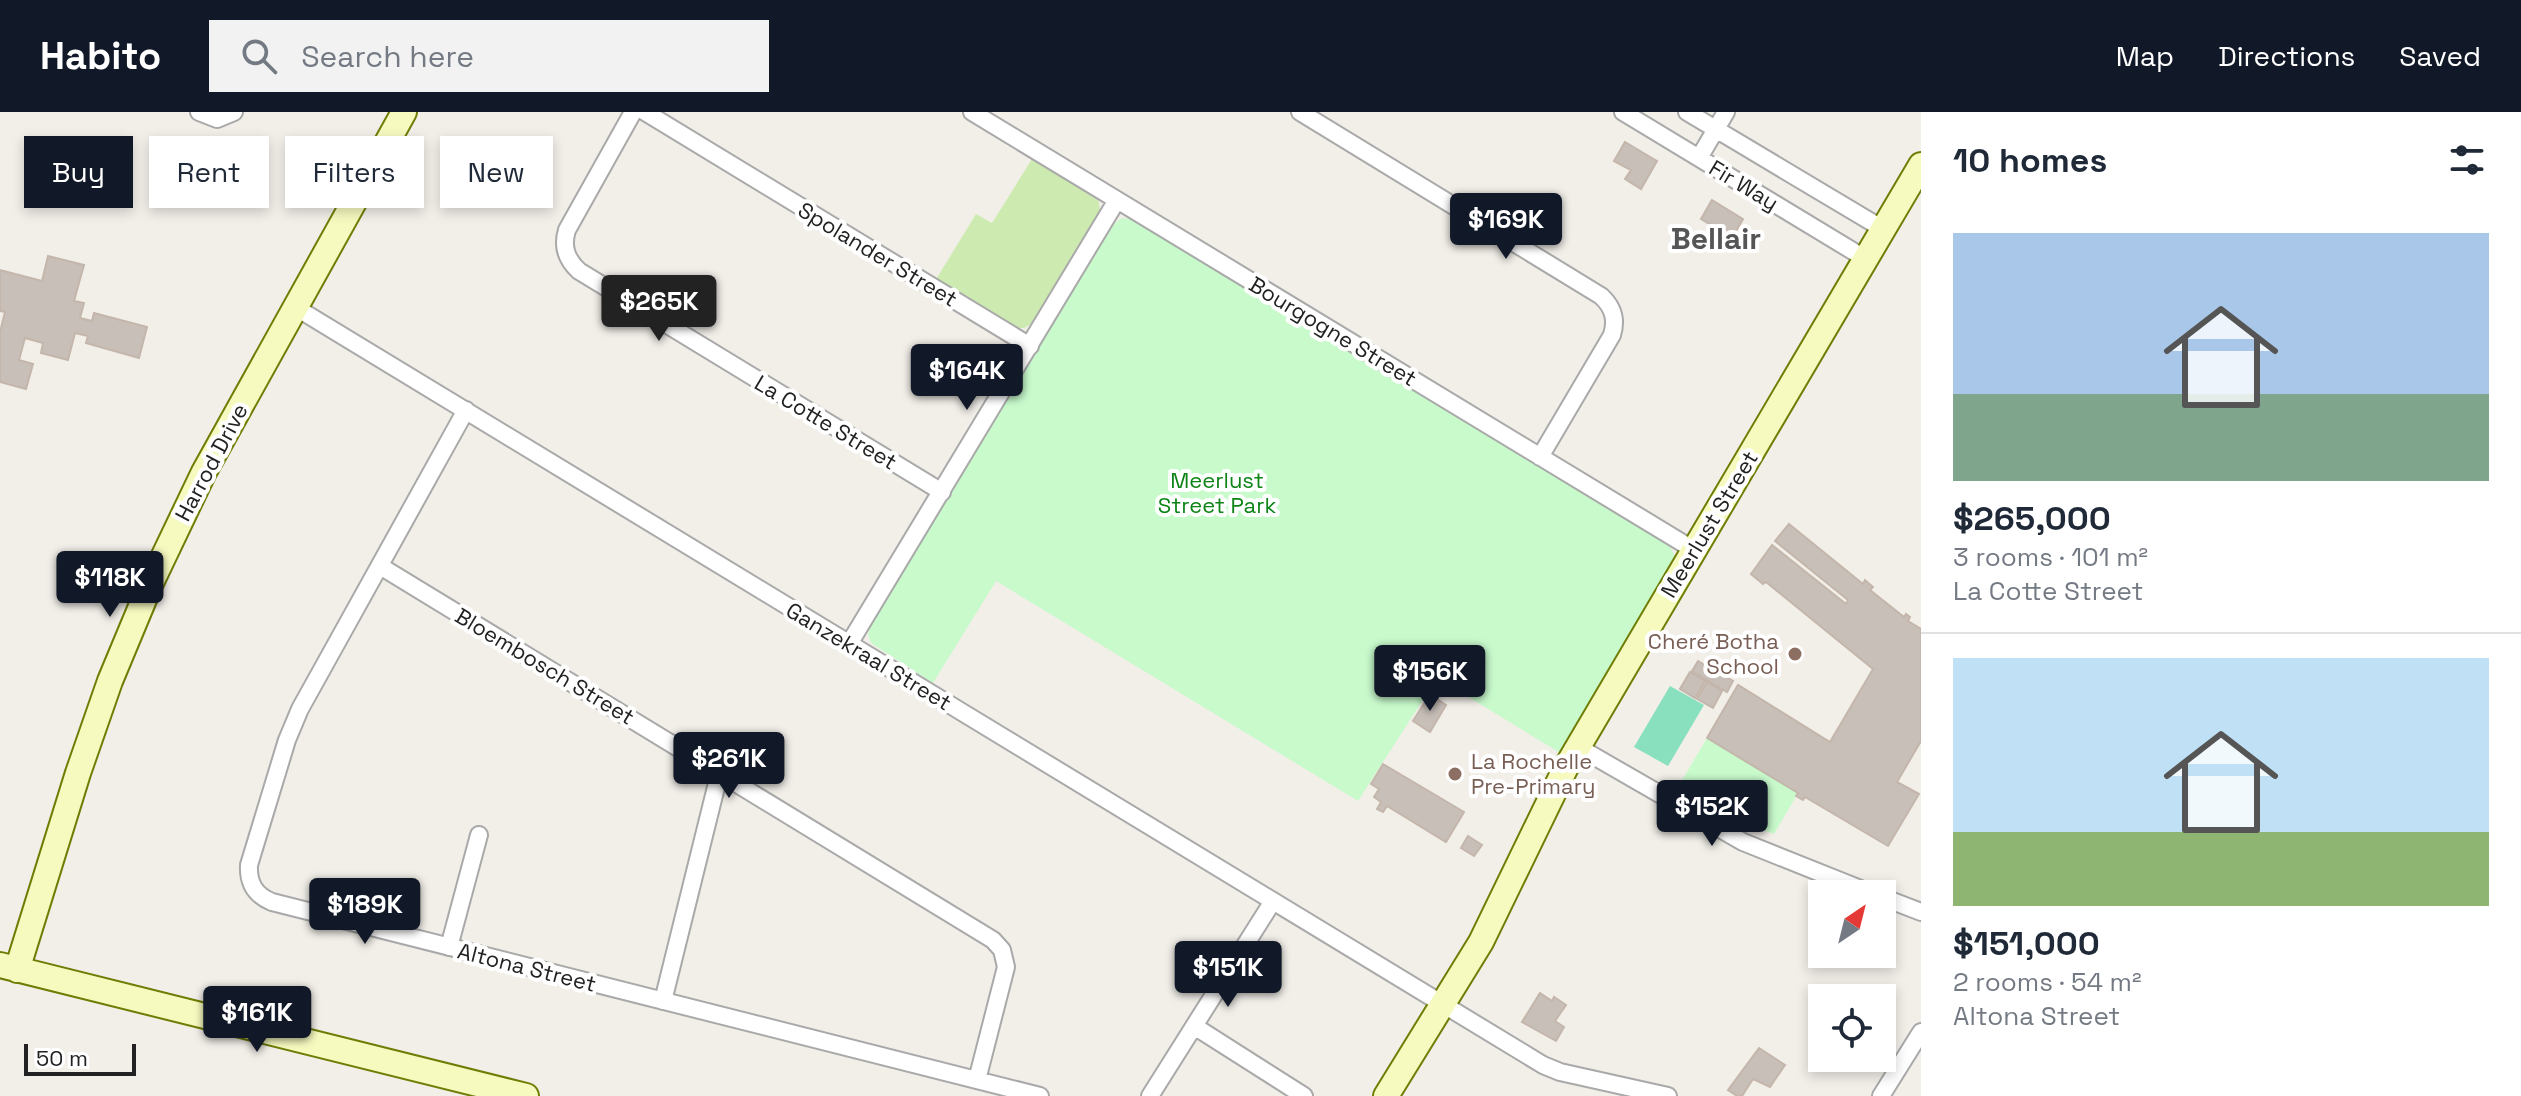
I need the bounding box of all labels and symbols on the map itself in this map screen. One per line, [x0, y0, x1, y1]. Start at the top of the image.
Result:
street label: Fir Way [1704, 153, 1784, 217]
pin: $169K [1450, 193, 1562, 261]
street label: Spolander Street [793, 195, 963, 313]
district label: Bellair [1671, 219, 1761, 258]
street label: Bourgogne Street [1244, 270, 1422, 392]
pin: $265K [603, 275, 715, 343]
pin: $164K [911, 344, 1023, 412]
street label: La Cotte Street [750, 368, 902, 476]
street label: Harrod Drive [168, 398, 254, 526]
street label: Meerlust Street [1654, 445, 1764, 603]
park label: Meerlust Street Park [1158, 466, 1276, 519]
pin: $118K [54, 551, 166, 619]
street label: Ganzekraal Street [781, 596, 957, 716]
street label: Bloembosch Street [450, 601, 640, 731]
place label: Cheré Botha School [1648, 627, 1779, 680]
pin: $156K [1374, 645, 1486, 713]
marker: Cheré Botha School [1786, 645, 1804, 663]
pin: $261K [673, 732, 785, 800]
place label: La Rochelle Pre-Primary [1471, 747, 1595, 800]
marker: La Rochelle Pre-Primary [1446, 765, 1464, 783]
pin: $152K [1656, 780, 1768, 848]
pin: $189K [309, 878, 421, 946]
north arrow [1808, 880, 1896, 968]
street label: Altona Street [455, 936, 599, 998]
pin: $151K [1172, 941, 1284, 1009]
pin: $161K [201, 986, 313, 1054]
scale bar [24, 1040, 136, 1076]

